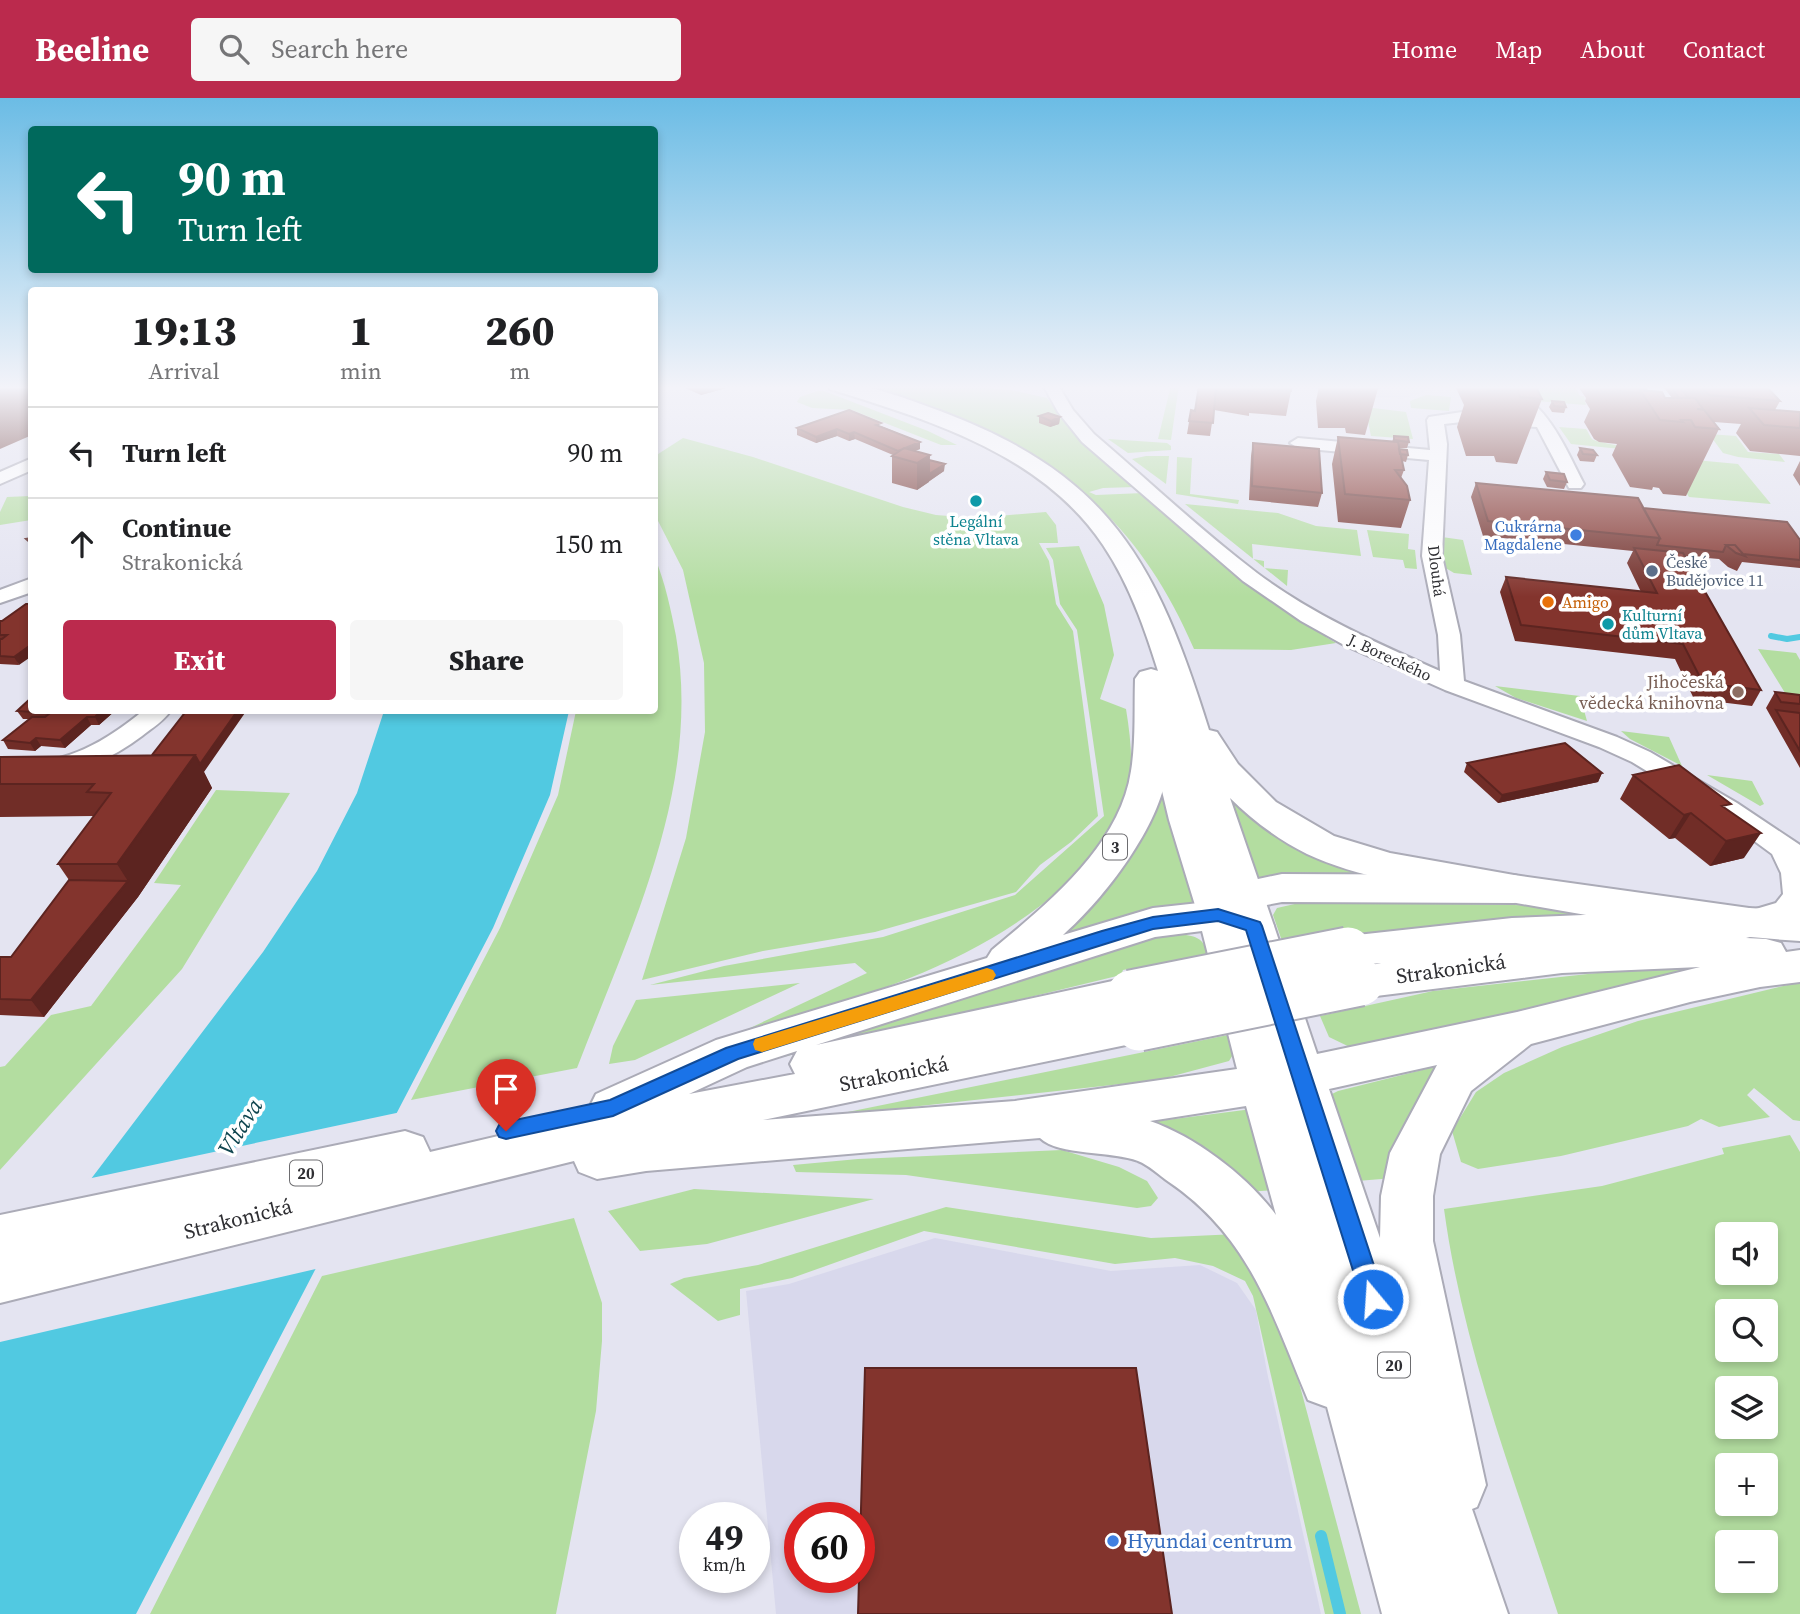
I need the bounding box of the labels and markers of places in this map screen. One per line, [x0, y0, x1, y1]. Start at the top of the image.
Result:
marker: Legální stěna Vltava [968, 493, 984, 509]
place label: Legální stěna Vltava [933, 510, 1020, 550]
place label: Cukrárna Magdalene [1484, 515, 1563, 555]
marker: Cukrárna Magdalene [1568, 527, 1584, 543]
place label: České Budějovice 11 [1666, 551, 1764, 591]
marker: České Budějovice 11 [1644, 563, 1660, 579]
place label: Amigo [1562, 591, 1609, 613]
marker: Amigo [1540, 594, 1556, 610]
place label: Kulturní dům Vltava [1622, 604, 1703, 644]
marker: Kulturní dům Vltava [1600, 616, 1616, 632]
place label: Jihočeská vědecká knihovna [1579, 669, 1725, 715]
marker: Jihočeská vědecká knihovna [1730, 684, 1746, 700]
pin [476, 1059, 536, 1131]
place label: Hyundai centrum [1127, 1526, 1293, 1555]
marker: Hyundai centrum [1105, 1533, 1121, 1549]

